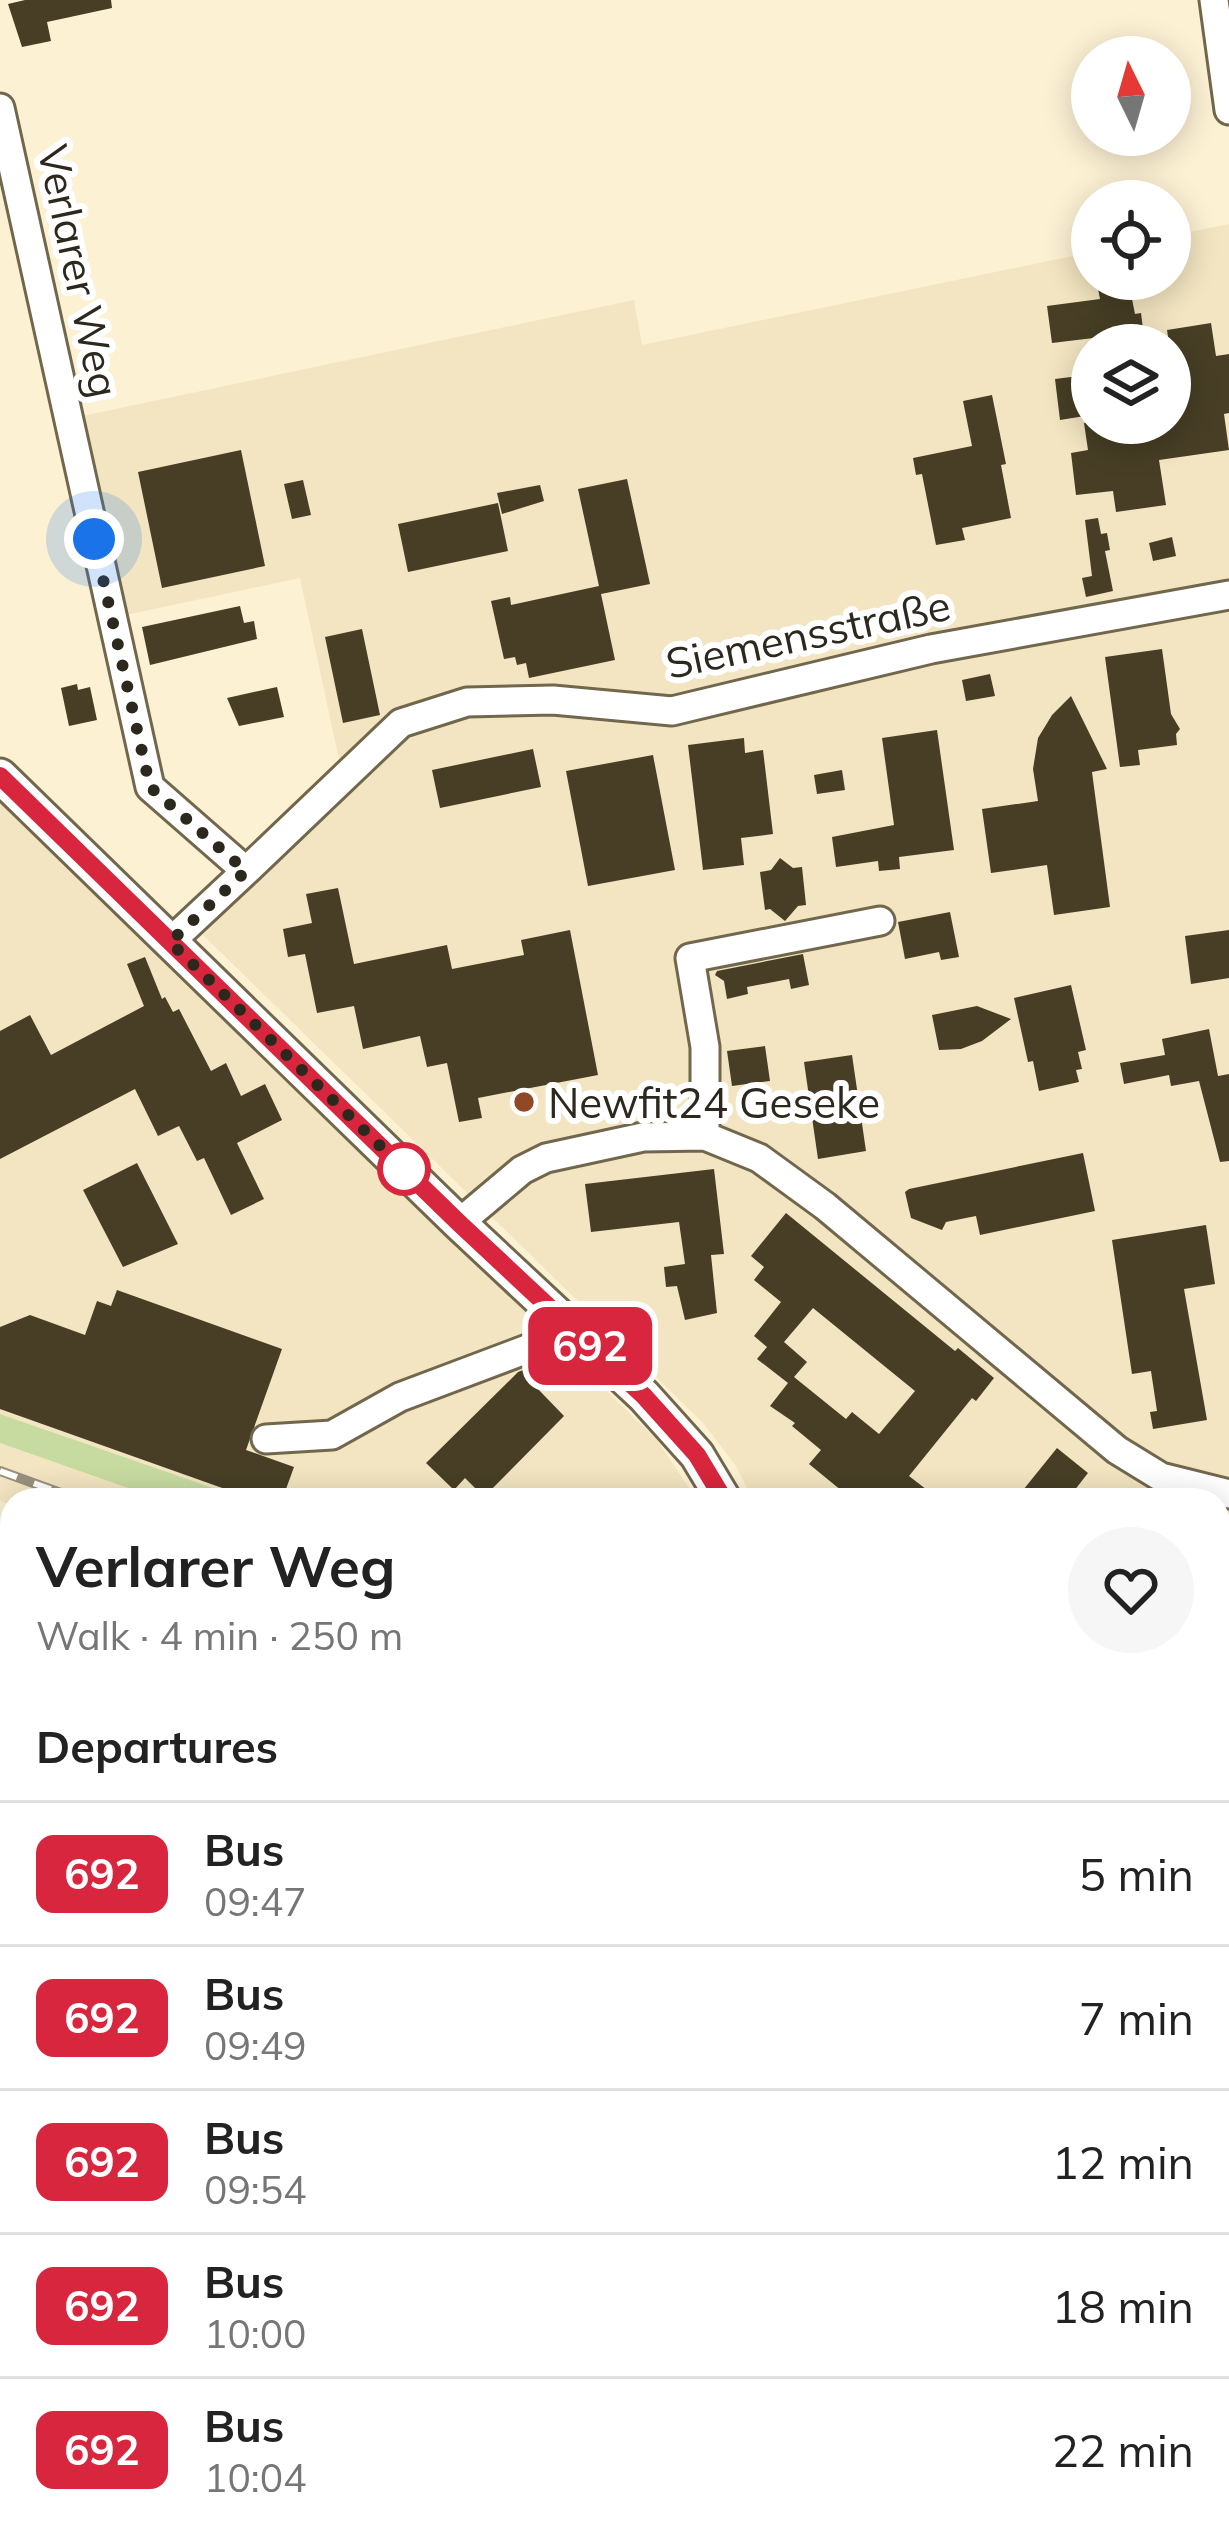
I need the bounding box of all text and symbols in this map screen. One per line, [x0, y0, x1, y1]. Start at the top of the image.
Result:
north arrow [1071, 36, 1191, 156]
map controls [1071, 36, 1191, 444]
street label: Verlarer Weg [26, 140, 132, 402]
button: locate [1071, 180, 1191, 300]
button: layers [1071, 324, 1191, 444]
your location [64, 509, 124, 569]
street label: Siemensstraße [661, 578, 955, 690]
place label: Newfit24 Geseke [548, 1076, 880, 1129]
marker: Newfit24 Geseke [511, 1089, 537, 1115]
unlabelled marker [379, 1144, 429, 1194]
line badge: 692 [521, 1307, 659, 1385]
text: 692 [552, 1319, 628, 1372]
button: heart [1068, 1527, 1194, 1653]
text: Verlarer Weg [36, 1530, 396, 1601]
text: Walk · 4 min · 250 m [36, 1611, 403, 1660]
text: Departures [36, 1718, 278, 1774]
text: Bus [204, 1821, 284, 1877]
text: 5 min [1079, 1846, 1194, 1902]
text: 692 [64, 1847, 140, 1900]
text: 09:47 [204, 1877, 307, 1926]
text: Bus [204, 1965, 284, 2021]
text: 7 min [1079, 1990, 1194, 2046]
text: 692 [64, 1991, 140, 2044]
text: 09:49 [204, 2021, 307, 2070]
text: Bus [204, 2109, 284, 2165]
text: 12 min [1052, 2134, 1194, 2190]
text: 692 [64, 2135, 140, 2188]
text: 09:54 [204, 2165, 307, 2214]
text: Bus [204, 2253, 284, 2309]
text: 18 min [1052, 2278, 1194, 2334]
text: 692 [64, 2279, 140, 2332]
text: 10:00 [204, 2309, 307, 2358]
text: Bus [204, 2397, 284, 2453]
text: 22 min [1052, 2422, 1194, 2478]
text: 692 [64, 2423, 140, 2476]
text: 10:04 [204, 2453, 307, 2502]

